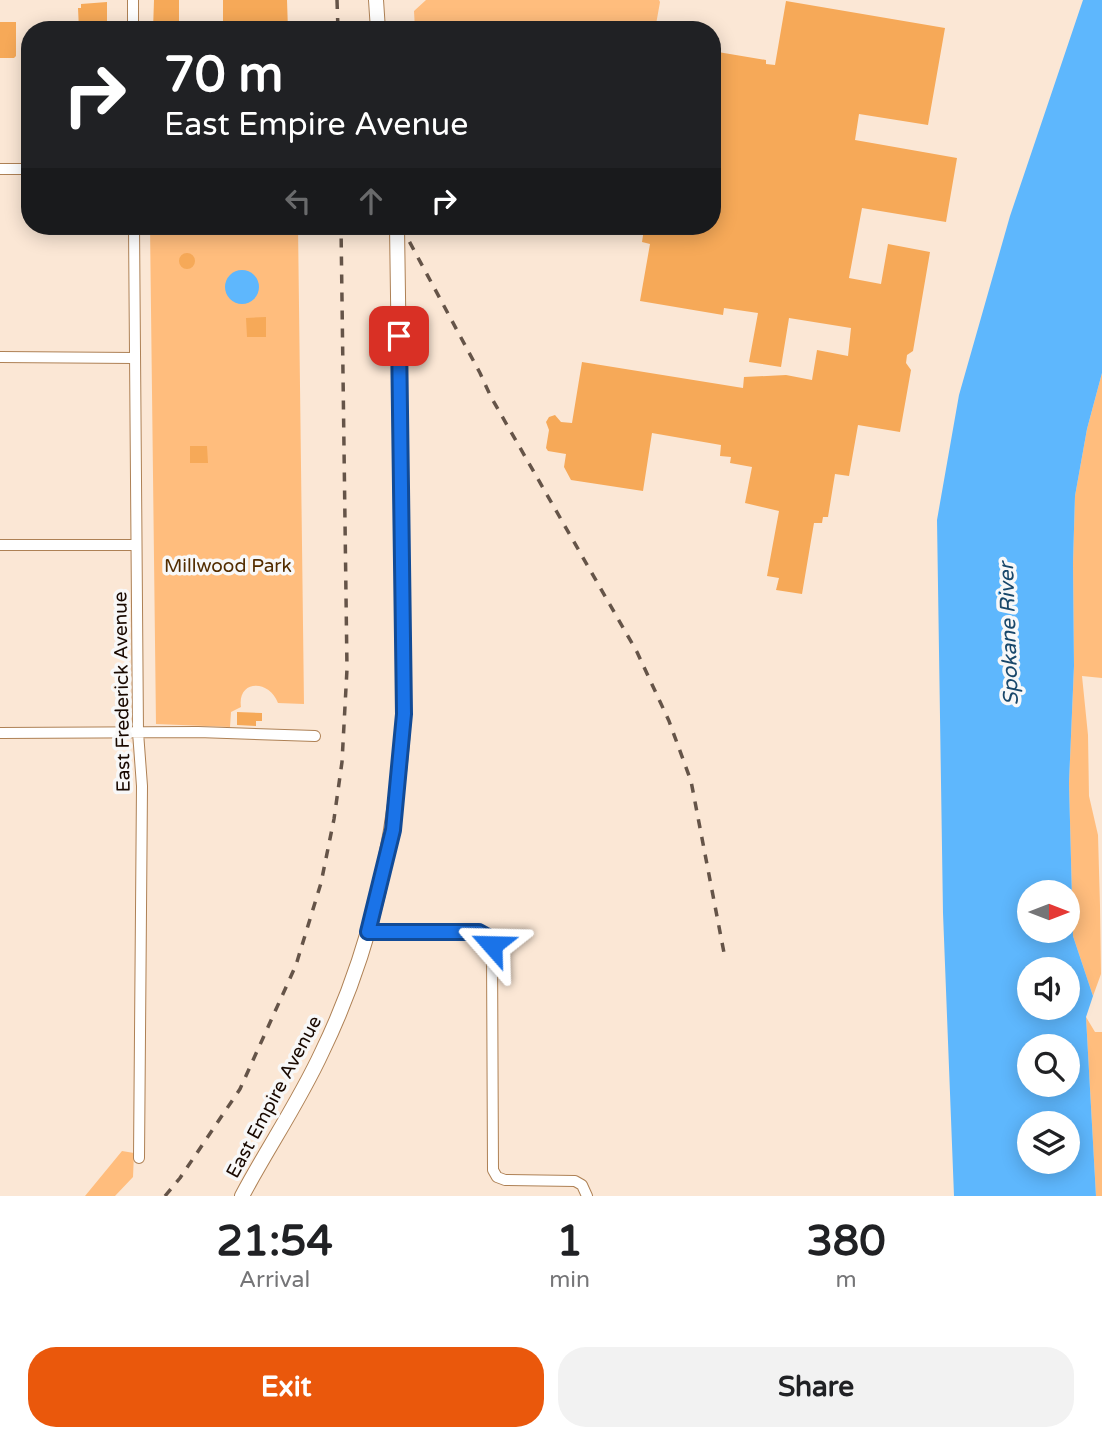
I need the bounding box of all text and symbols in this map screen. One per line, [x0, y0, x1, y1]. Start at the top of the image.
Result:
text: 70 m [164, 46, 283, 105]
icon: right [49, 49, 140, 140]
text: East Empire Avenue [164, 106, 468, 144]
icon: left [279, 182, 317, 220]
icon: ahead [352, 182, 390, 220]
icon: right [425, 182, 463, 220]
pin [369, 306, 429, 366]
icon: arrive [380, 317, 418, 355]
park label: Millwood Park [164, 555, 292, 577]
water label: Spokane River [994, 559, 1024, 706]
street label: East Frederick Avenue [109, 591, 135, 793]
north arrow [1017, 880, 1080, 943]
map controls [1017, 880, 1080, 1174]
position arrow [455, 908, 529, 982]
button: sound [1017, 957, 1080, 1020]
street label: East Empire Avenue [222, 1012, 326, 1182]
button: search [1017, 1034, 1080, 1097]
button: layers [1017, 1111, 1080, 1174]
text: 21:54 [216, 1216, 333, 1267]
text: 1 [556, 1216, 583, 1267]
text: 380 [806, 1216, 886, 1267]
text: Arrival [239, 1266, 310, 1294]
text: min [549, 1266, 590, 1294]
text: m [835, 1266, 857, 1294]
button: Exit [28, 1347, 544, 1427]
button: Share [558, 1347, 1074, 1427]

